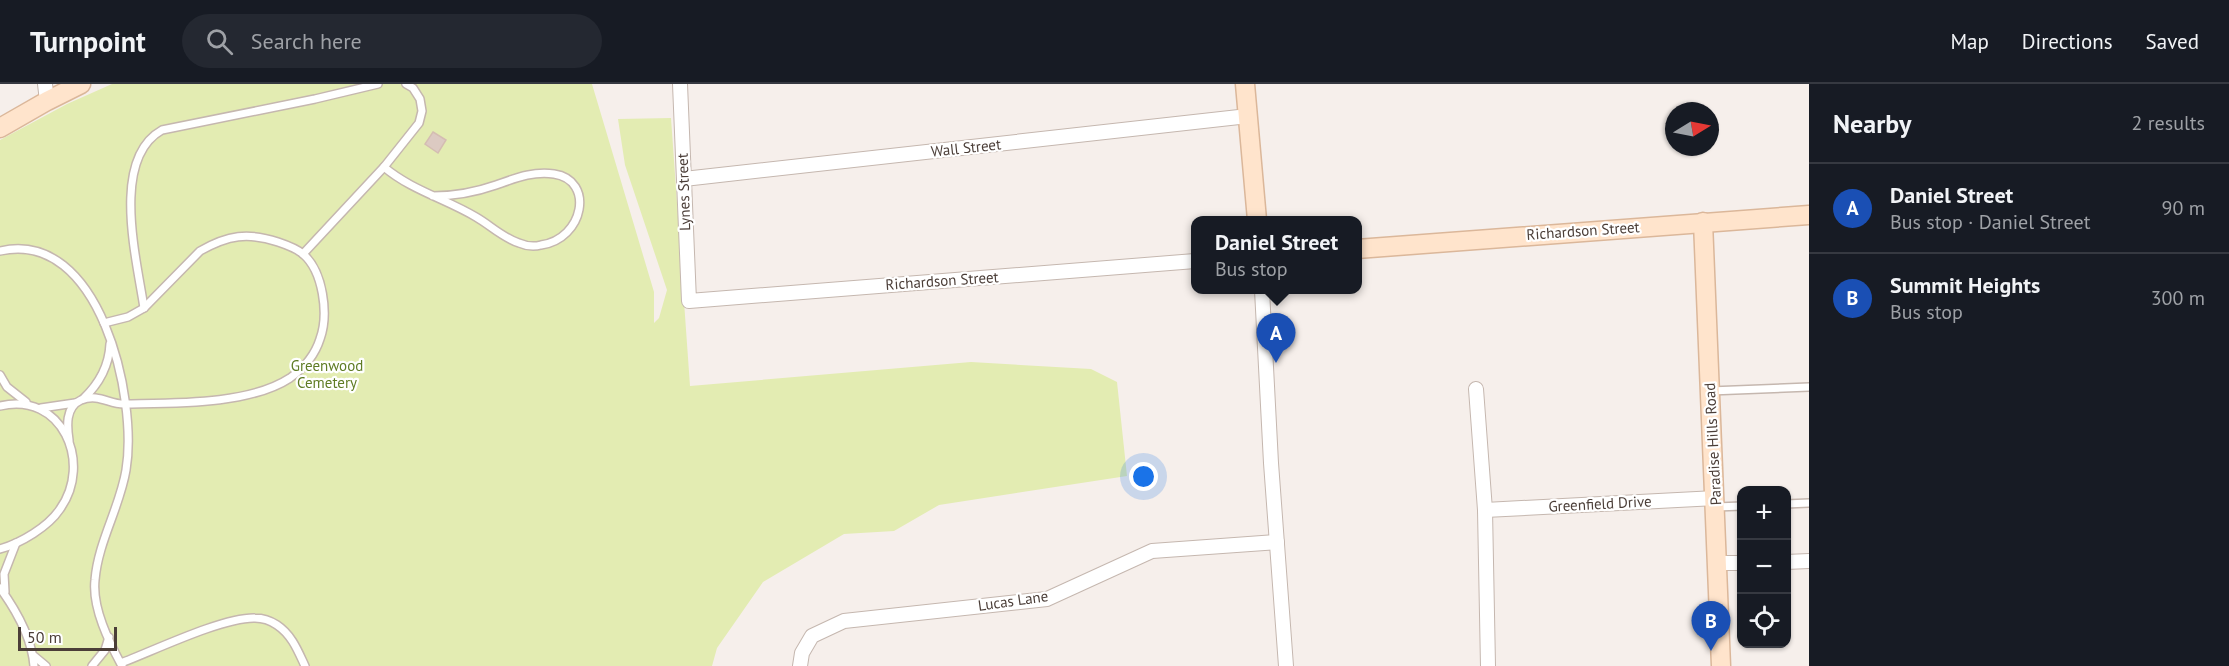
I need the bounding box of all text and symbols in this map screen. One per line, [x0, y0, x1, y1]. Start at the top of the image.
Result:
search box [182, 14, 602, 68]
text: Turnpoint [30, 23, 146, 60]
icon: search [203, 25, 236, 58]
text: Search here [251, 27, 362, 55]
text: Map [1950, 28, 1989, 55]
text: Directions [2022, 28, 2113, 55]
text: Saved [2146, 28, 2199, 55]
north arrow [1665, 102, 1719, 156]
text: Nearby [1833, 107, 1911, 140]
text: 2 results [2132, 110, 2205, 136]
street label: Wall Street [930, 134, 1002, 161]
street label: Lynes Street [673, 153, 694, 231]
text: Daniel Street [1890, 181, 2013, 209]
text: A [1846, 195, 1859, 221]
text: 90 m [2162, 195, 2205, 221]
text: Bus stop · Daniel Street [1890, 209, 2090, 235]
popup [1191, 216, 1362, 294]
street label: Richardson Street [1526, 217, 1640, 244]
text: Daniel Street [1215, 228, 1338, 256]
text: Bus stop [1215, 256, 1288, 282]
street label: Richardson Street [885, 267, 999, 294]
text: Summit Heights [1890, 271, 2040, 299]
text: B [1847, 285, 1858, 311]
text: 300 m [2151, 285, 2205, 311]
text: Bus stop [1890, 299, 1963, 325]
pin: A [1256, 314, 1296, 363]
park label: Greenwood Cemetery [291, 356, 363, 392]
street label: Paradise Hills Road [1700, 382, 1725, 506]
your location [1129, 462, 1158, 491]
map controls [1737, 486, 1791, 648]
button: + [1737, 486, 1791, 540]
street label: Greenfield Drive [1548, 491, 1652, 516]
button: − [1737, 540, 1791, 594]
street label: Lucas Lane [977, 586, 1049, 615]
button: locate [1737, 594, 1791, 648]
pin: B [1692, 602, 1730, 651]
scale bar [18, 624, 117, 652]
text: 50 m [27, 627, 62, 647]

